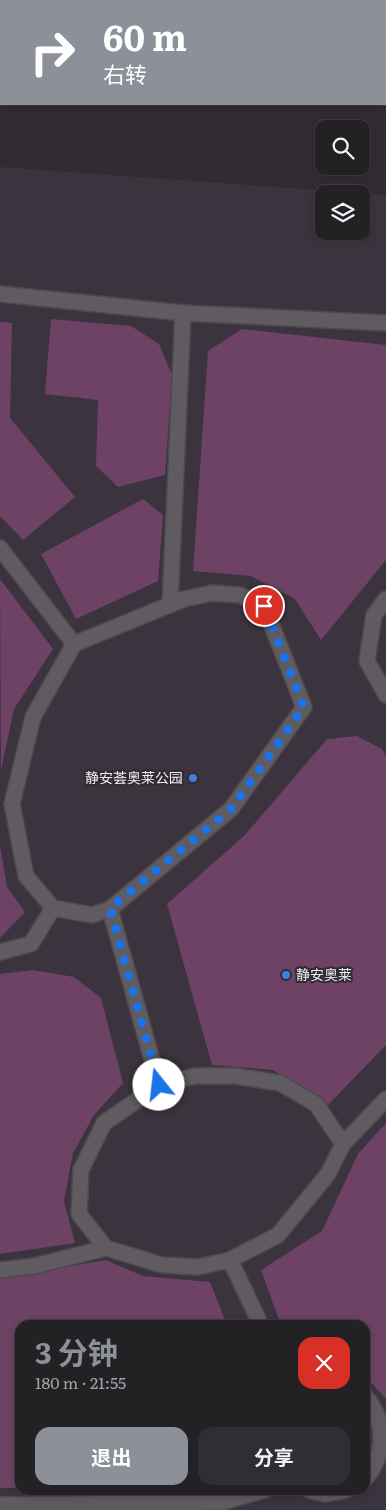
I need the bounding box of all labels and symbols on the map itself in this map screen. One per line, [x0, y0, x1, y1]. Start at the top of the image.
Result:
pin [243, 585, 285, 627]
place label: 静安荟奥莱公园 [85, 767, 183, 787]
marker: 静安荟奥莱公园 [187, 772, 199, 784]
place label: 静安奥莱 [296, 964, 352, 984]
marker: 静安奥莱 [280, 969, 292, 981]
position arrow [132, 1058, 184, 1110]

